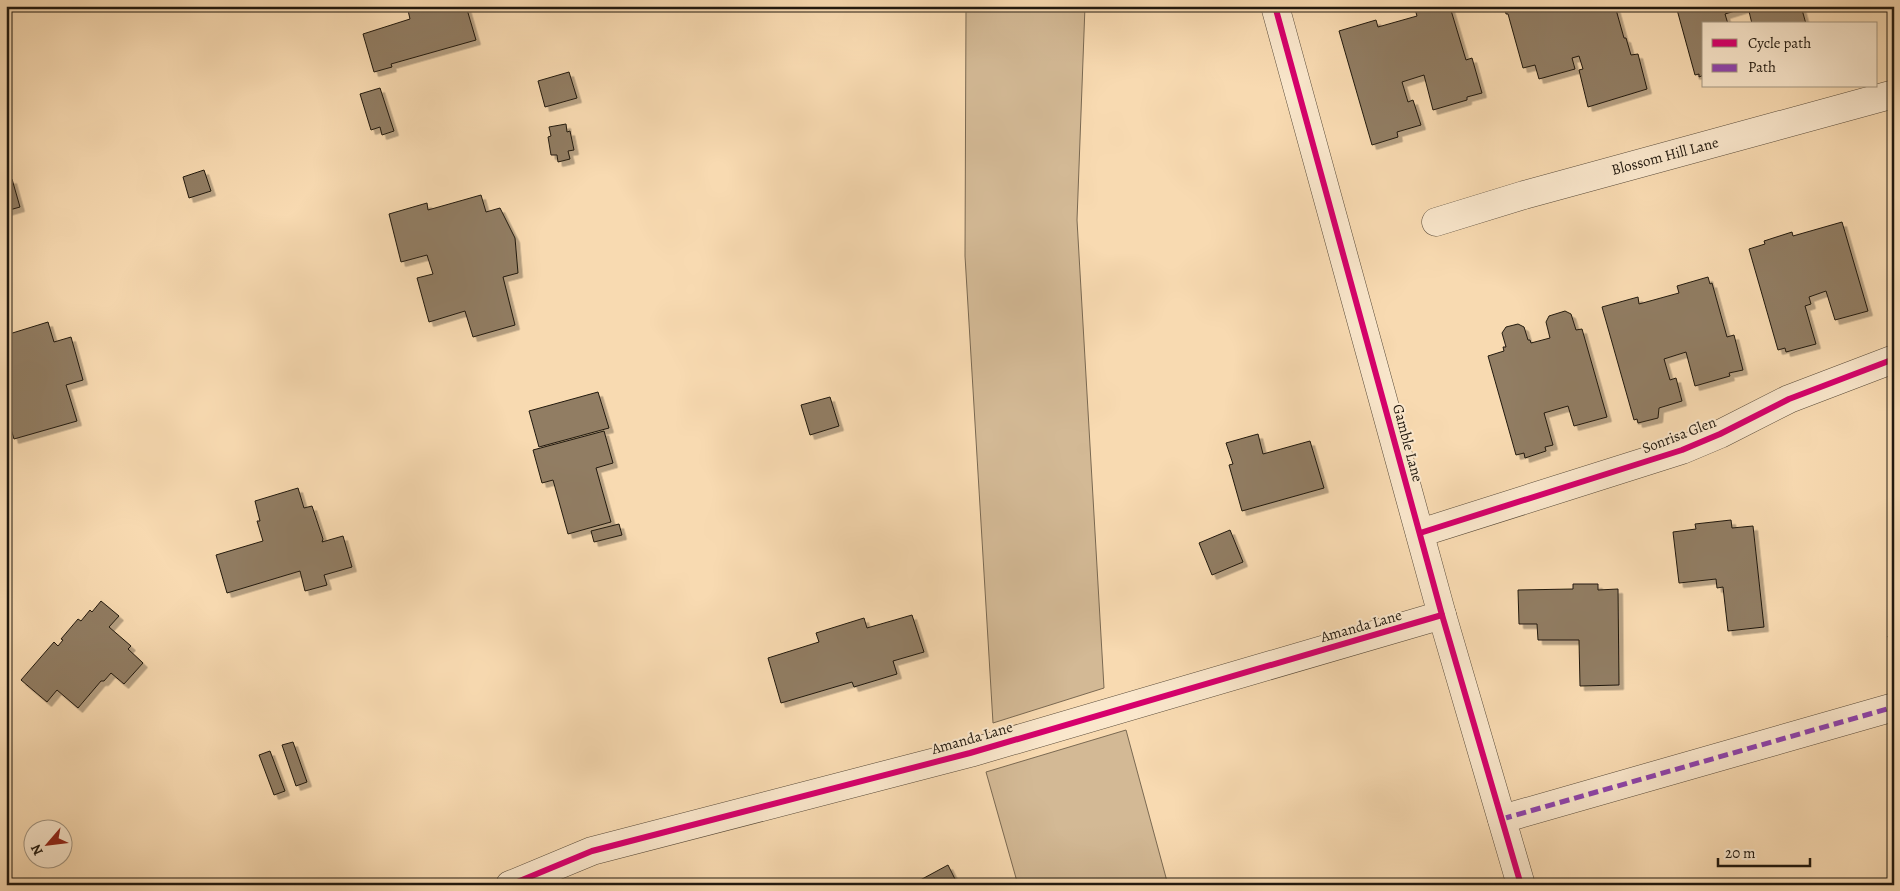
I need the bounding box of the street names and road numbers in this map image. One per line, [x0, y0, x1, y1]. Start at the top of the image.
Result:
street label: Blossom Hill Lane [1609, 132, 1721, 180]
street label: Gamble Lane [1388, 402, 1428, 484]
street label: Sonrisa Glen [1639, 412, 1719, 458]
street label: Amanda Lane [1317, 605, 1404, 647]
street label: Amanda Lane [928, 717, 1015, 759]

